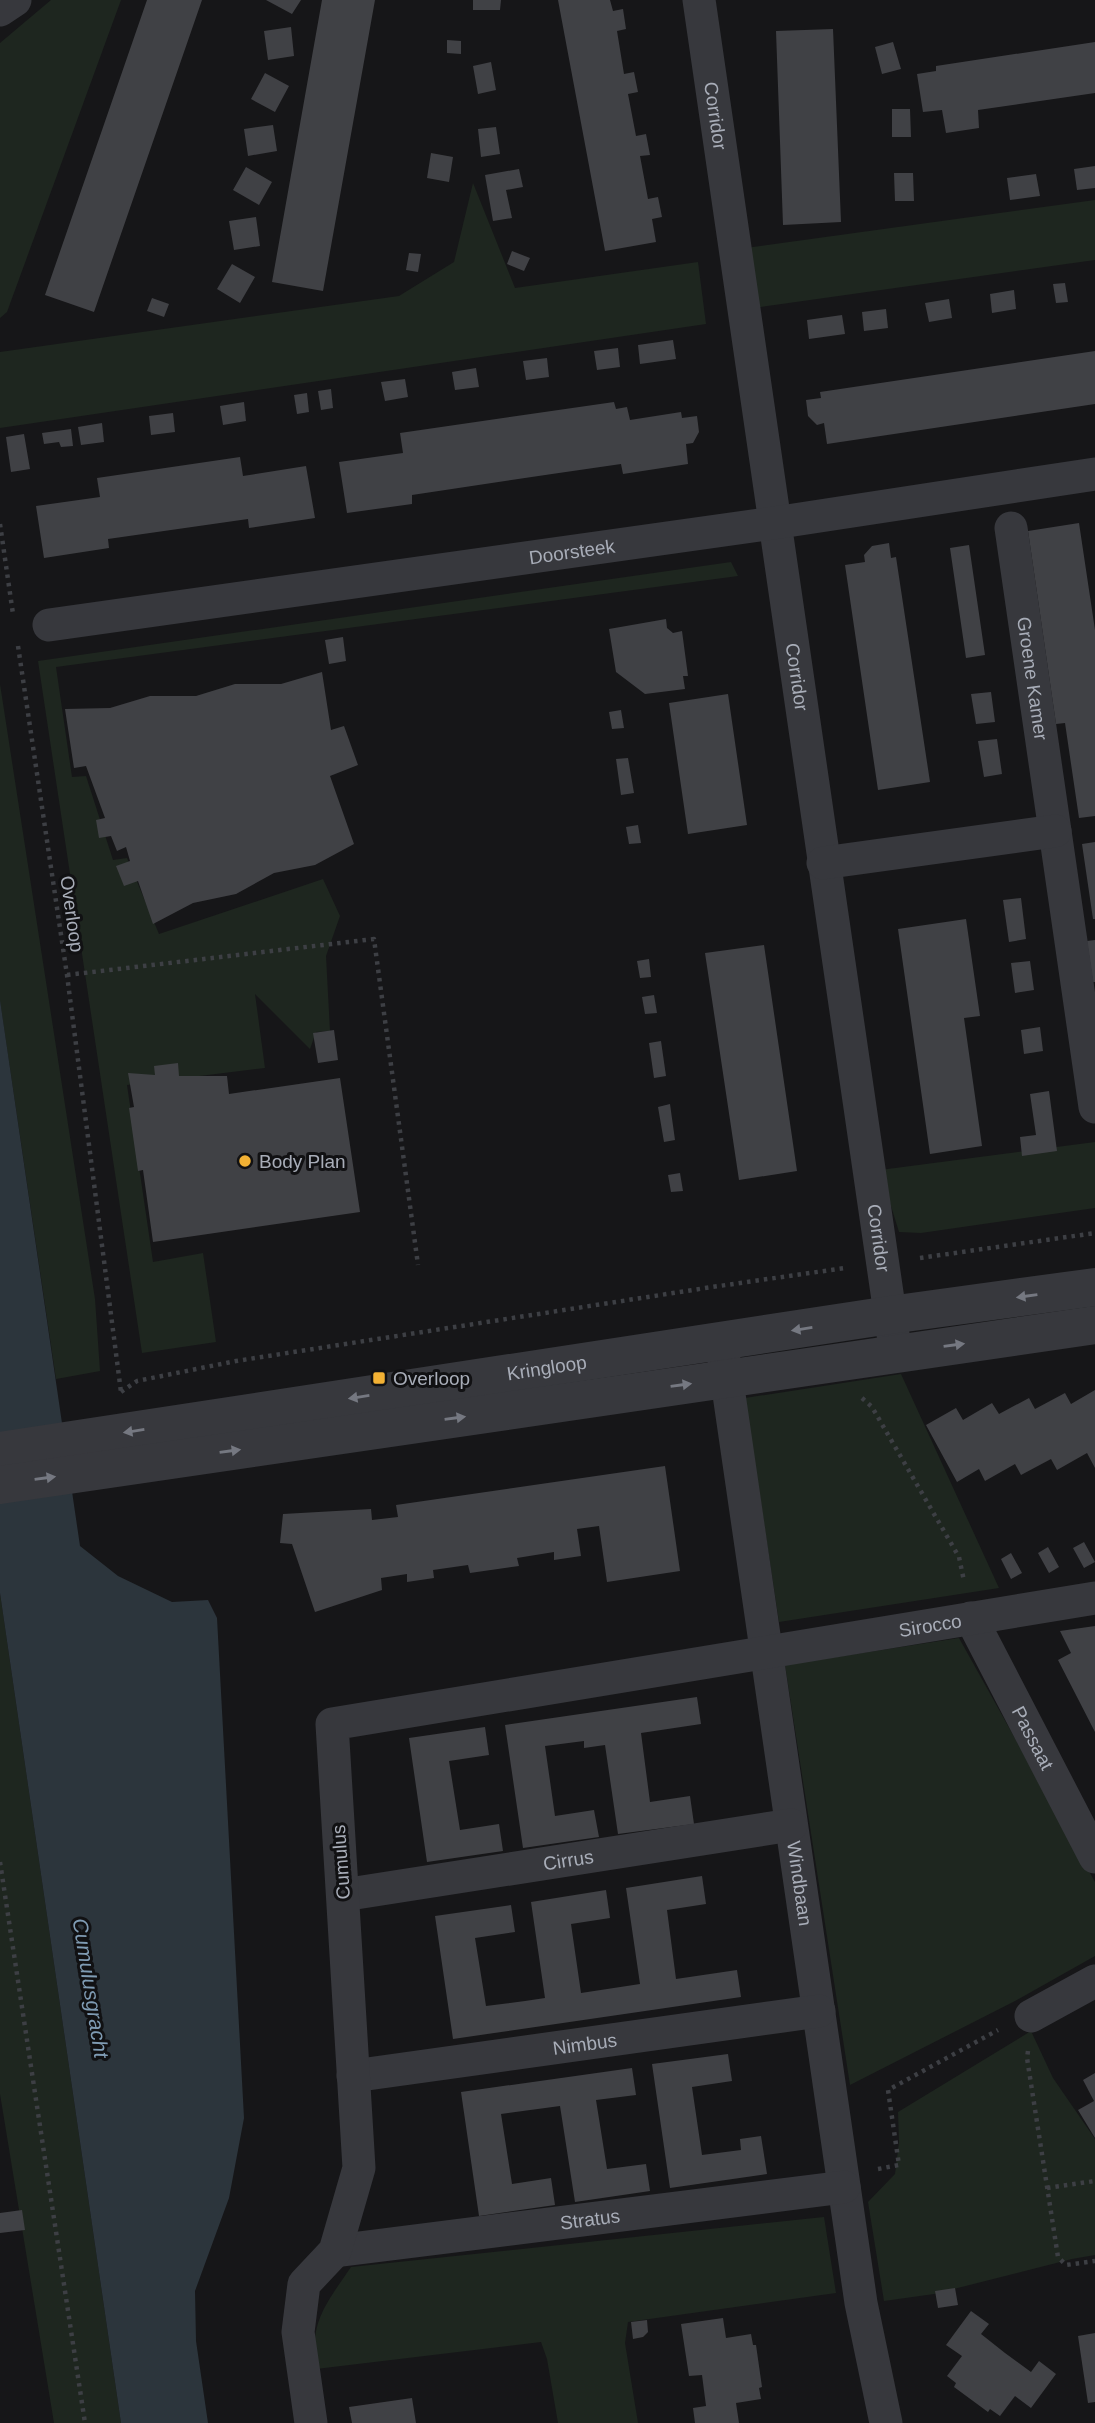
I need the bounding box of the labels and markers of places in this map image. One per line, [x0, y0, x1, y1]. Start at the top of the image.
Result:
place label: Body Plan [259, 1151, 346, 1172]
marker: Body Plan [237, 1153, 253, 1169]
place label: Overloop [393, 1368, 470, 1389]
marker: Overloop [371, 1370, 387, 1386]

